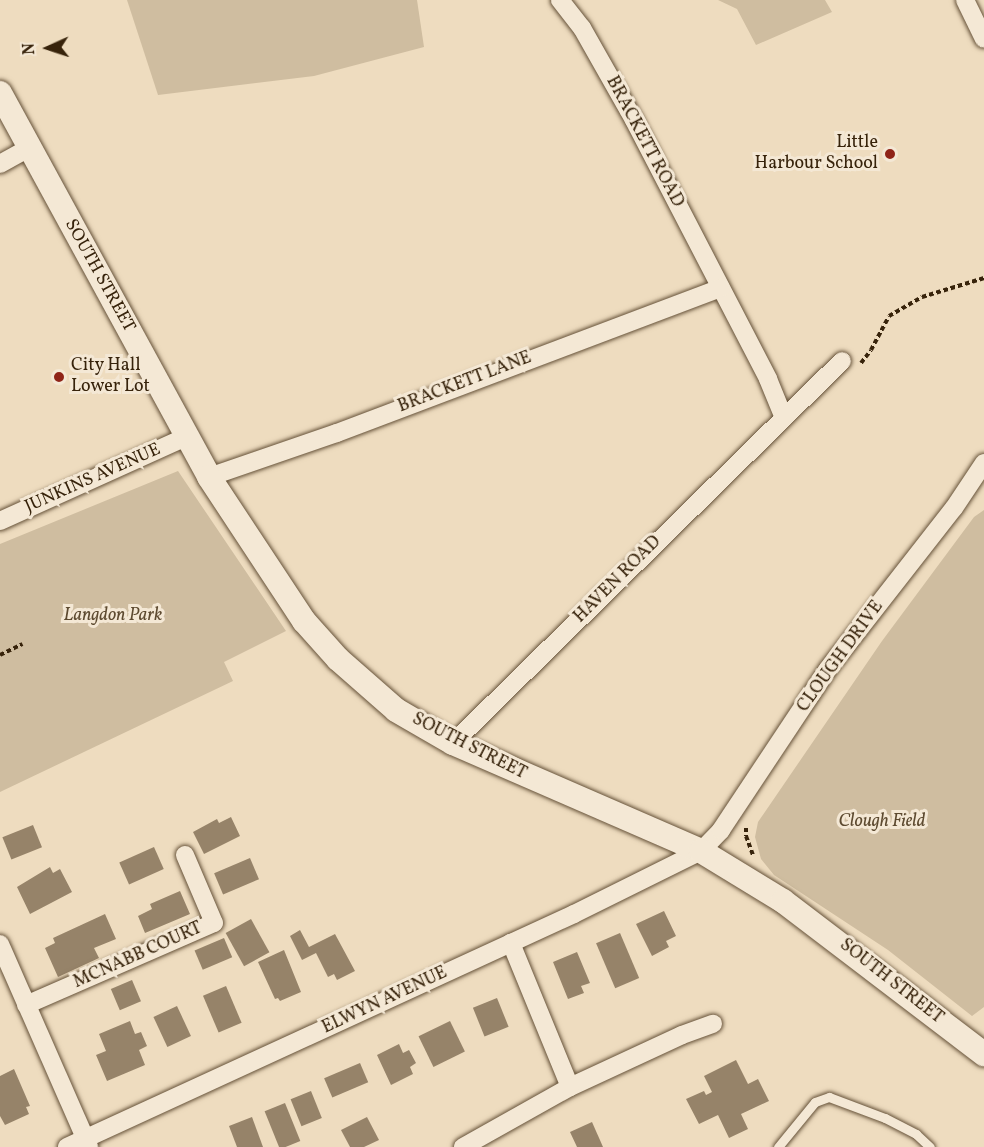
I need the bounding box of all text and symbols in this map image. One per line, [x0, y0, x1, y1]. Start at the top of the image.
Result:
north arrow [18, 18, 78, 78]
text: N [19, 43, 41, 55]
street label: BRACKETT ROAD [600, 73, 688, 211]
place label: Little Harbour School [755, 133, 878, 176]
marker: Little Harbour School [883, 147, 897, 161]
street label: SOUTH STREET [59, 216, 139, 336]
street label: BRACKETT LANE [395, 348, 535, 418]
place label: City Hall Lower Lot [71, 356, 150, 398]
marker: City Hall Lower Lot [52, 370, 66, 384]
street label: JUNKINS AVENUE [22, 439, 164, 519]
street label: HAVEN ROAD [570, 532, 666, 628]
street label: CLOUGH DRIVE [793, 597, 889, 717]
park label: Langdon Park [64, 605, 162, 627]
street label: SOUTH STREET [408, 709, 530, 785]
park label: Clough Field [839, 811, 925, 833]
street label: MCNABB COURT [70, 918, 206, 994]
street label: SOUTH STREET [835, 935, 947, 1029]
street label: ELWYN AVENUE [319, 963, 451, 1039]

